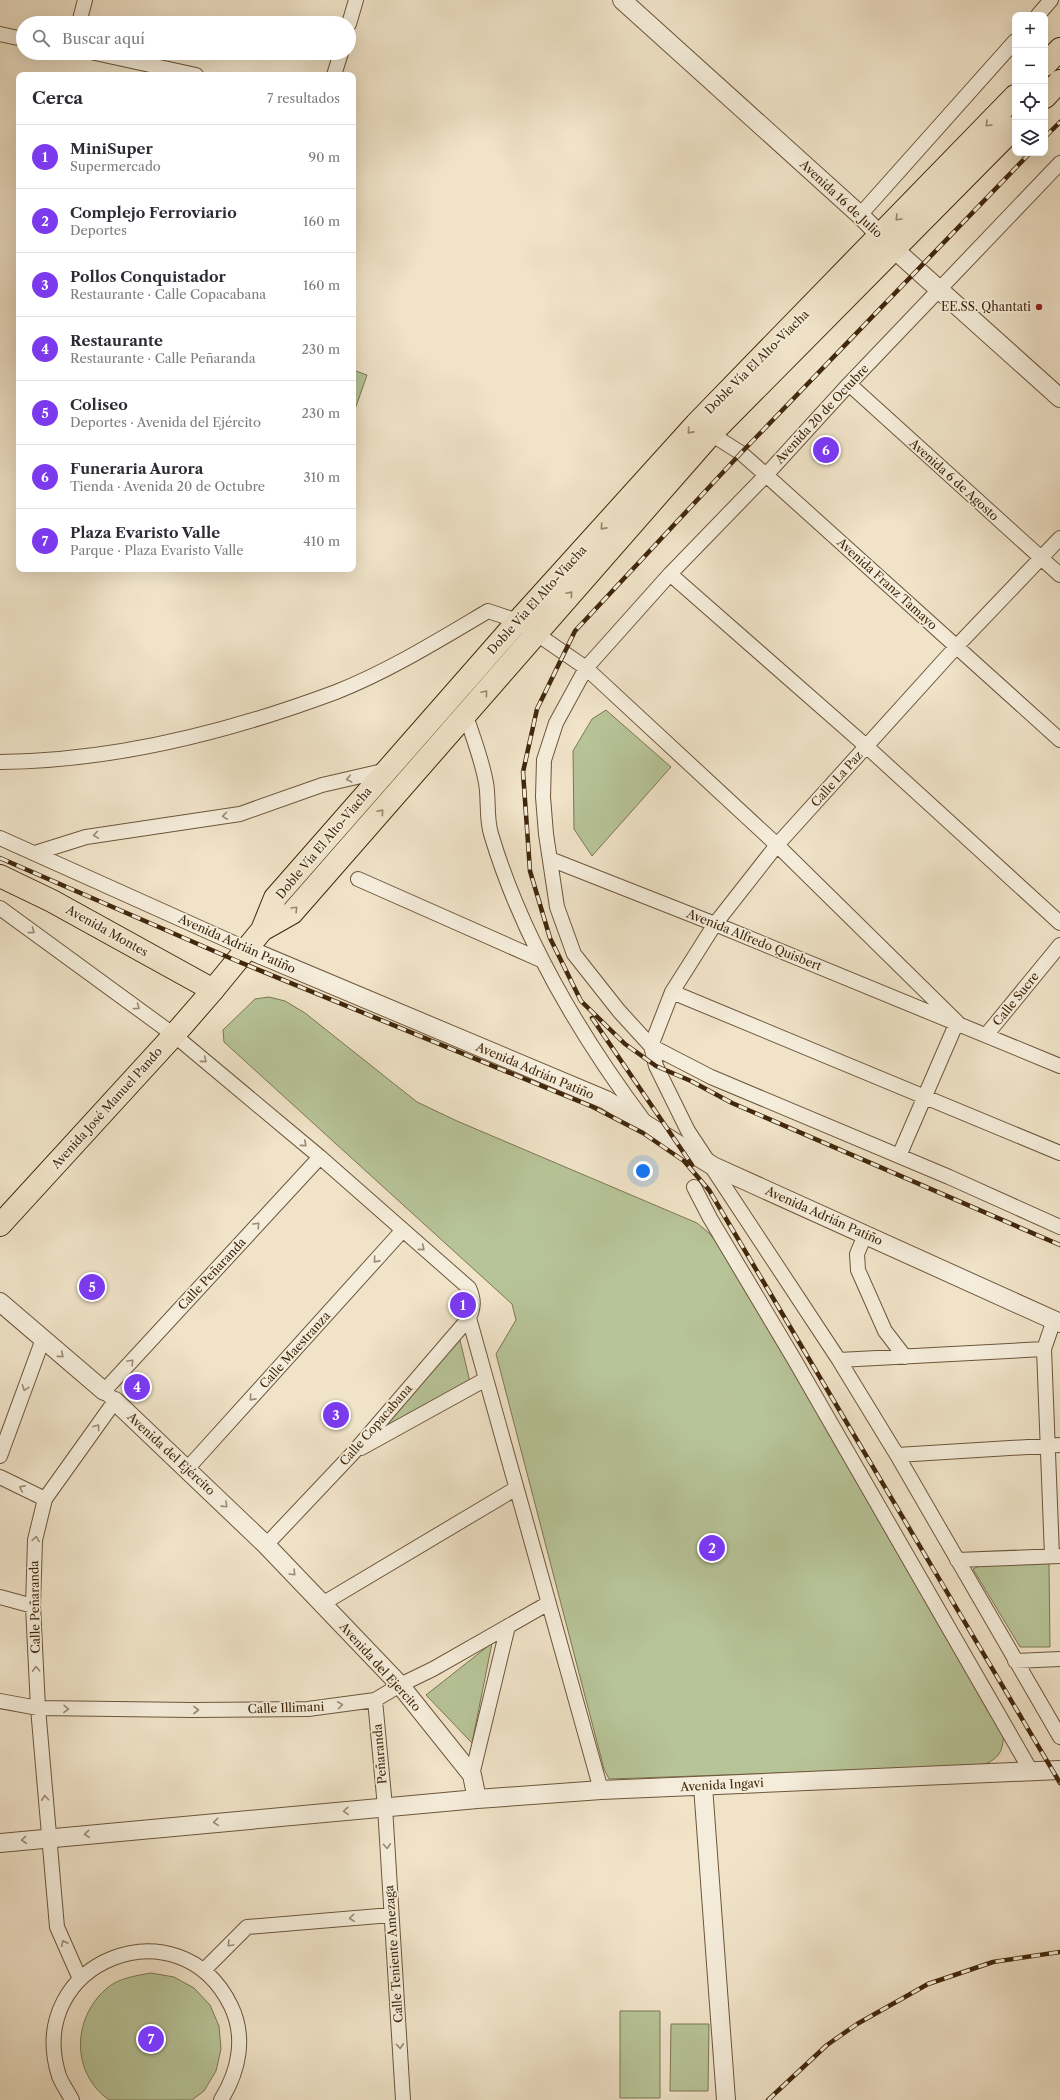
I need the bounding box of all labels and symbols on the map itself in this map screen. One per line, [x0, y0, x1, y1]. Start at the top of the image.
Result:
one-way arrow [985, 119, 993, 127]
street label: Avenida 16 de Julio [796, 156, 886, 241]
one-way arrow [895, 213, 903, 221]
place label: EE.SS. Qhantati [941, 299, 1031, 314]
marker: EE.SS. Qhantati [1034, 302, 1044, 312]
street label: Doble Vía El Alto-Viacha [701, 306, 812, 417]
street label: Avenida 20 de Octubre [771, 361, 872, 467]
one-way arrow [687, 426, 694, 433]
pin: 6 [813, 435, 839, 465]
street label: Avenida 6 de Agosto [906, 435, 1002, 524]
one-way arrow [600, 522, 607, 530]
street label: Avenida Franz Tamayo [833, 534, 941, 633]
street label: Doble Vía El Alto-Viacha [484, 542, 590, 657]
one-way arrow [565, 592, 572, 599]
one-way arrow [481, 691, 488, 698]
street label: Calle La Paz [808, 748, 866, 810]
one-way arrow [345, 774, 352, 782]
street label: Doble Vía El Alto-Viacha [272, 783, 375, 902]
one-way arrow [377, 809, 384, 817]
one-way arrow [222, 811, 228, 820]
one-way arrow [93, 830, 99, 839]
street label: Avenida Montes [63, 901, 151, 959]
street label: Avenida Alfredo Quisbert [684, 905, 825, 974]
one-way arrow [290, 906, 298, 914]
street label: Avenida Adrián Patiño [175, 910, 298, 976]
one-way arrow [27, 926, 34, 933]
street label: Calle Sucre [989, 968, 1042, 1029]
one-way arrow [132, 1002, 139, 1009]
street label: Avenida Adrián Patiño [473, 1038, 597, 1102]
street label: Avenida José Manuel Pando [47, 1044, 165, 1172]
one-way arrow [200, 1056, 207, 1063]
one-way arrow [299, 1139, 306, 1146]
your location [633, 1161, 653, 1181]
street label: Avenida Adrián Patiño [762, 1182, 885, 1248]
one-way arrow [252, 1222, 259, 1230]
street label: Calle Peñaranda [174, 1234, 249, 1313]
one-way arrow [418, 1244, 425, 1251]
one-way arrow [374, 1255, 381, 1263]
pin: 5 [79, 1272, 105, 1302]
pin: 1 [450, 1290, 476, 1320]
street label: Calle Maestranza [256, 1308, 334, 1391]
one-way arrow [57, 1350, 64, 1357]
one-way arrow [126, 1359, 133, 1367]
pin: 4 [124, 1372, 150, 1402]
street label: Calle Copacabana [336, 1380, 416, 1468]
one-way arrow [21, 1385, 29, 1392]
one-way arrow [249, 1393, 256, 1401]
pin: 3 [323, 1400, 349, 1430]
street label: Avenida del Ejército [124, 1408, 218, 1498]
one-way arrow [92, 1424, 99, 1431]
one-way arrow [19, 1485, 27, 1493]
one-way arrow [220, 1500, 228, 1508]
pin: 2 [699, 1533, 725, 1563]
one-way arrow [31, 1536, 40, 1542]
street label: Calle Peñaranda [26, 1560, 43, 1654]
one-way arrow [288, 1568, 296, 1576]
street label: Avenida del Ejercito [336, 1618, 424, 1714]
one-way arrow [32, 1666, 41, 1672]
street label: Calle Illimani [247, 1699, 325, 1716]
one-way arrow [337, 1701, 343, 1710]
one-way arrow [63, 1704, 69, 1713]
one-way arrow [193, 1706, 199, 1714]
street label: Peñaranda [369, 1723, 390, 1785]
street label: Avenida Ingavi [679, 1775, 764, 1794]
one-way arrow [41, 1795, 50, 1801]
one-way arrow [343, 1806, 349, 1815]
one-way arrow [213, 1818, 219, 1827]
one-way arrow [84, 1829, 90, 1838]
one-way arrow [21, 1835, 27, 1844]
one-way arrow [383, 1843, 391, 1849]
street label: Calle Teniente Amezaga [381, 1884, 406, 2023]
one-way arrow [349, 1914, 355, 1923]
one-way arrow [227, 1939, 235, 1947]
one-way arrow [61, 1940, 69, 1947]
pin: 7 [138, 2024, 164, 2054]
one-way arrow [395, 2043, 404, 2049]

